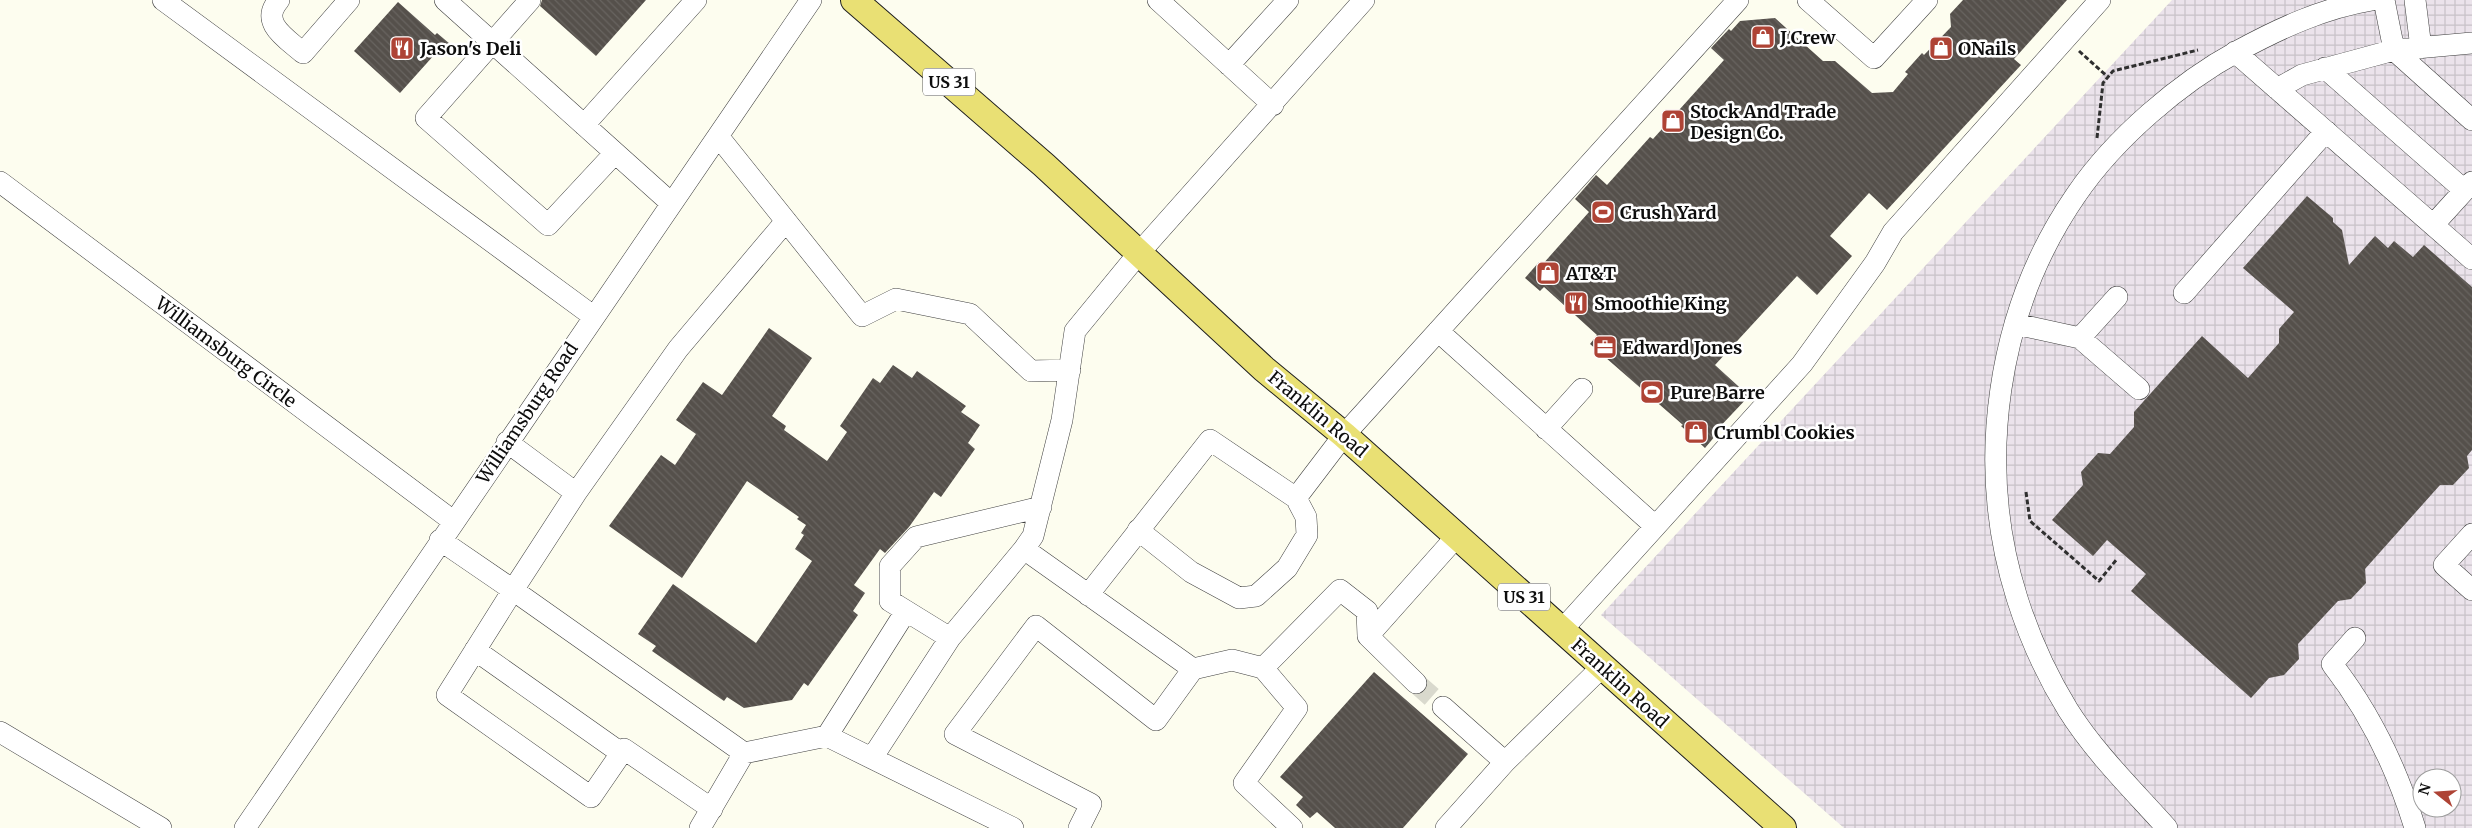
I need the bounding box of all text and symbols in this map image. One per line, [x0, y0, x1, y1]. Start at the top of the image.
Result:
shop icon: J.Crew [1750, 24, 1776, 50]
place label: J.Crew [1779, 26, 1836, 49]
restaurant icon: Jason's Deli [389, 35, 415, 61]
shop icon: ONails [1928, 35, 1954, 61]
place label: Jason's Deli [419, 37, 521, 60]
place label: ONails [1958, 37, 2016, 60]
road number: US 31 [923, 68, 975, 95]
place label: Stock And Trade Design Co. [1690, 100, 1836, 144]
shop icon: Stock And Trade Design Co. [1660, 108, 1686, 134]
sports icon: Crush Yard [1590, 199, 1616, 225]
place label: Crush Yard [1620, 201, 1717, 224]
shop icon: AT&T [1535, 260, 1561, 286]
place label: AT&T [1565, 262, 1616, 285]
restaurant icon: Smoothie King [1563, 290, 1589, 316]
street label: Williamsburg Circle [150, 291, 301, 413]
place label: Smoothie King [1594, 292, 1727, 315]
office icon: Edward Jones [1592, 334, 1618, 360]
place label: Edward Jones [1622, 336, 1742, 359]
street label: Williamsburg Road [471, 338, 583, 489]
street label: Franklin Road [1264, 366, 1373, 462]
sports icon: Pure Barre [1639, 379, 1665, 405]
place label: Pure Barre [1670, 381, 1765, 404]
shop icon: Crumbl Cookies [1683, 419, 1709, 445]
place label: Crumbl Cookies [1714, 421, 1855, 444]
road number: US 31 [1498, 584, 1550, 610]
street label: Franklin Road [1567, 633, 1673, 733]
north arrow [2412, 768, 2462, 818]
text: N [2414, 781, 2435, 797]

